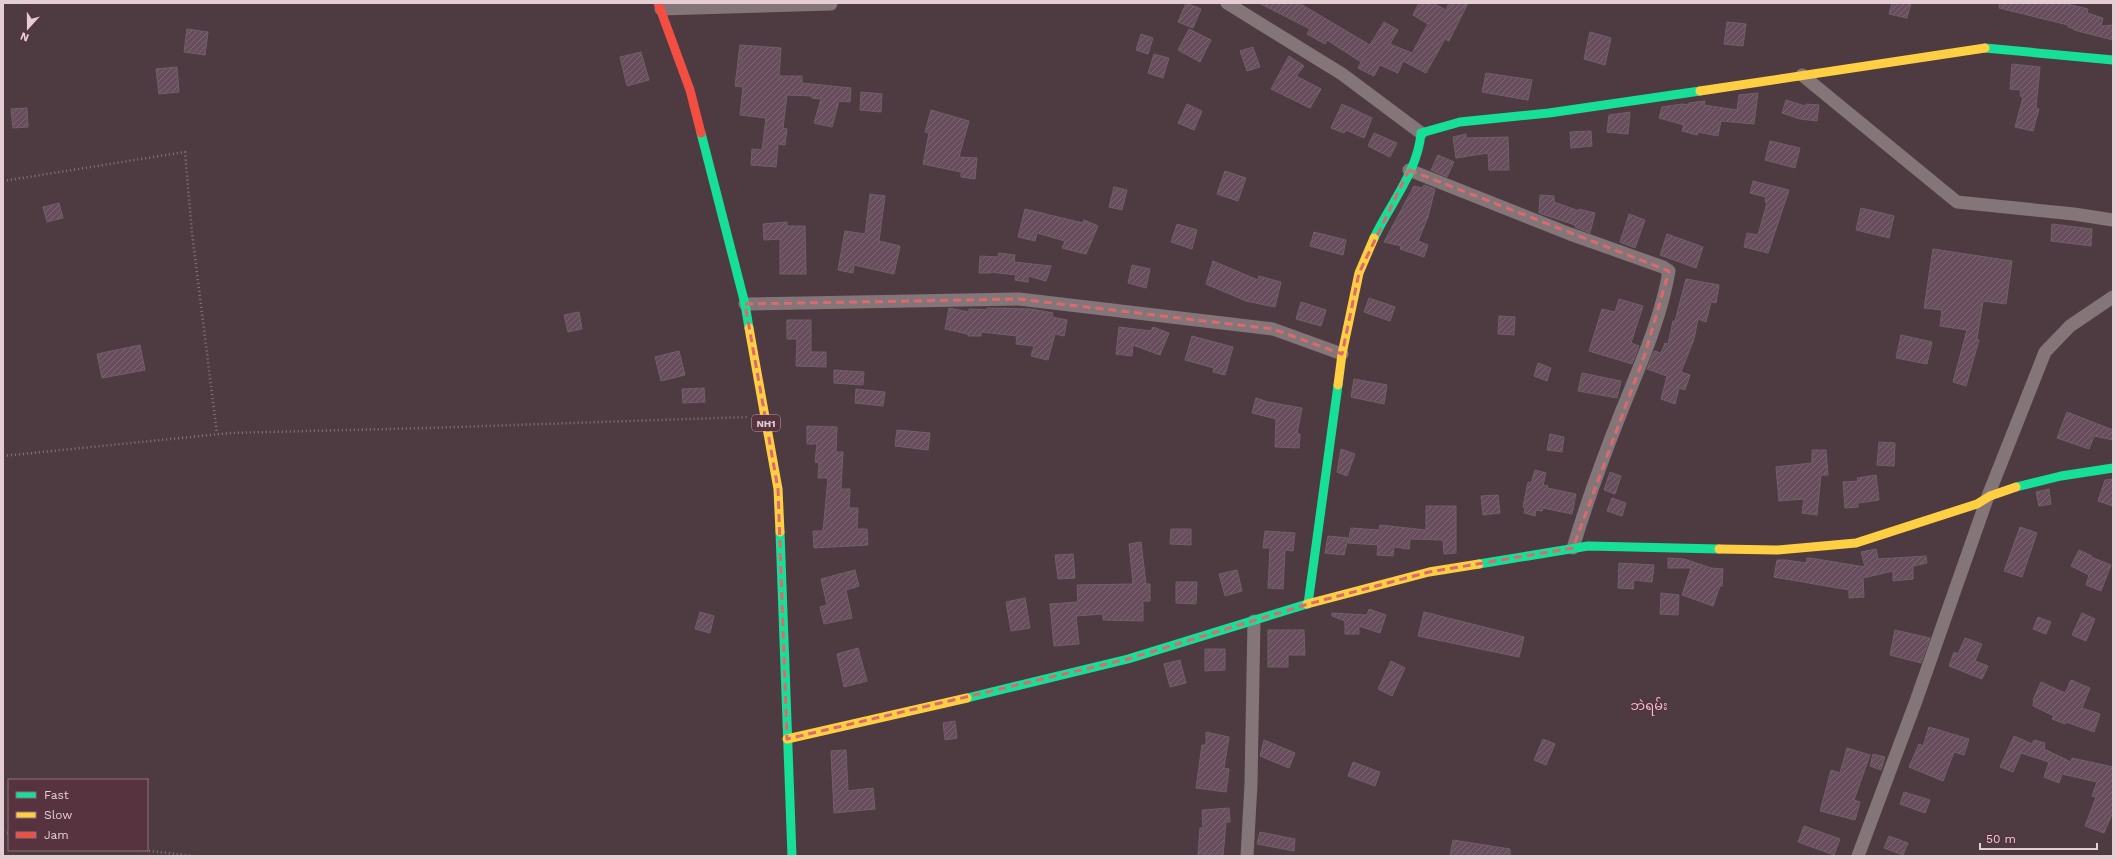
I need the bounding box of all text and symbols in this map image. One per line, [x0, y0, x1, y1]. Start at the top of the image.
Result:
north arrow [8, 8, 48, 48]
text: N [18, 29, 31, 44]
road number: NH1 [752, 415, 780, 431]
district label: ဘဲရမ်း [1631, 697, 1667, 716]
legend [8, 779, 148, 851]
text: Fast [44, 788, 69, 802]
text: Slow [44, 808, 72, 822]
scale bar [1980, 825, 2097, 851]
text: Jam [44, 828, 69, 842]
text: 50 m [1986, 832, 2016, 846]

